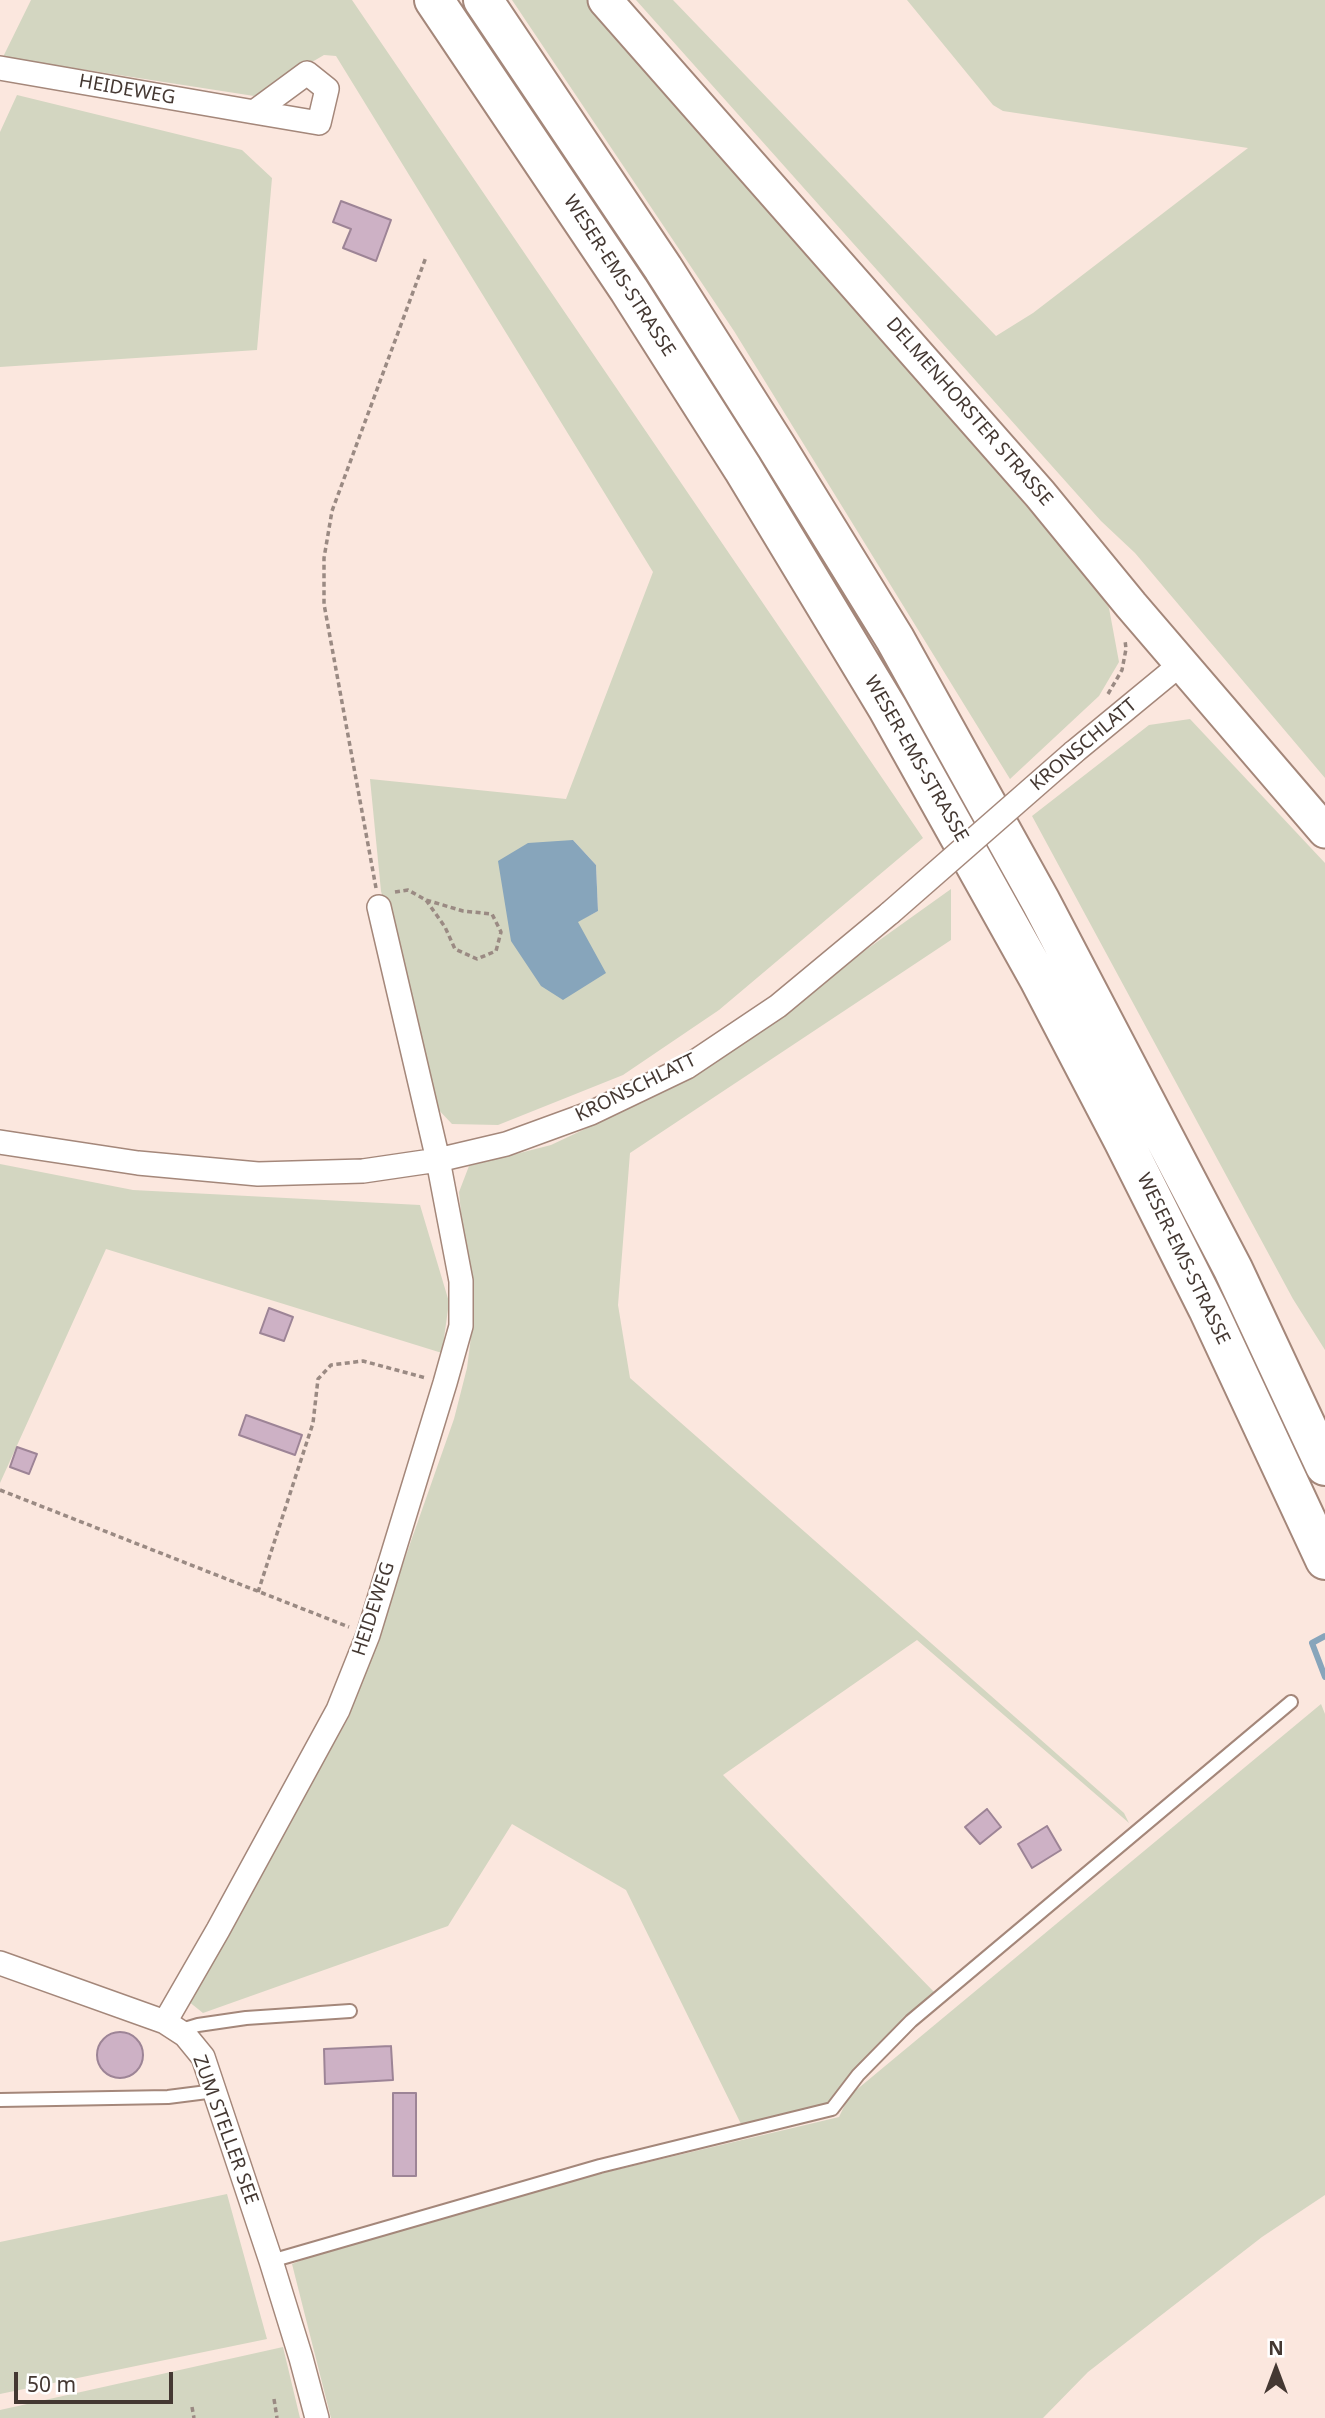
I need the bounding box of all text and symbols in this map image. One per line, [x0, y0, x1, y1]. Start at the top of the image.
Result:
street label: HEIDEWEG [77, 70, 177, 110]
street label: WESER-EMS-STRASSE [558, 191, 680, 361]
street label: DELMENHORSTER STRASSE [881, 313, 1057, 511]
street label: WESER-EMS-STRASSE [859, 672, 973, 846]
street label: KRONSCHLATT [1026, 694, 1142, 796]
street label: KRONSCHLATT [572, 1049, 700, 1127]
street label: WESER-EMS-STRASSE [1132, 1170, 1234, 1348]
street label: HEIDEWEG [348, 1559, 400, 1659]
street label: ZUM STELLER SEE [187, 2052, 263, 2208]
north arrow [1241, 2334, 1311, 2404]
text: N [1268, 2335, 1284, 2361]
scale bar [18, 2358, 177, 2402]
text: 50 m [27, 2370, 76, 2398]

